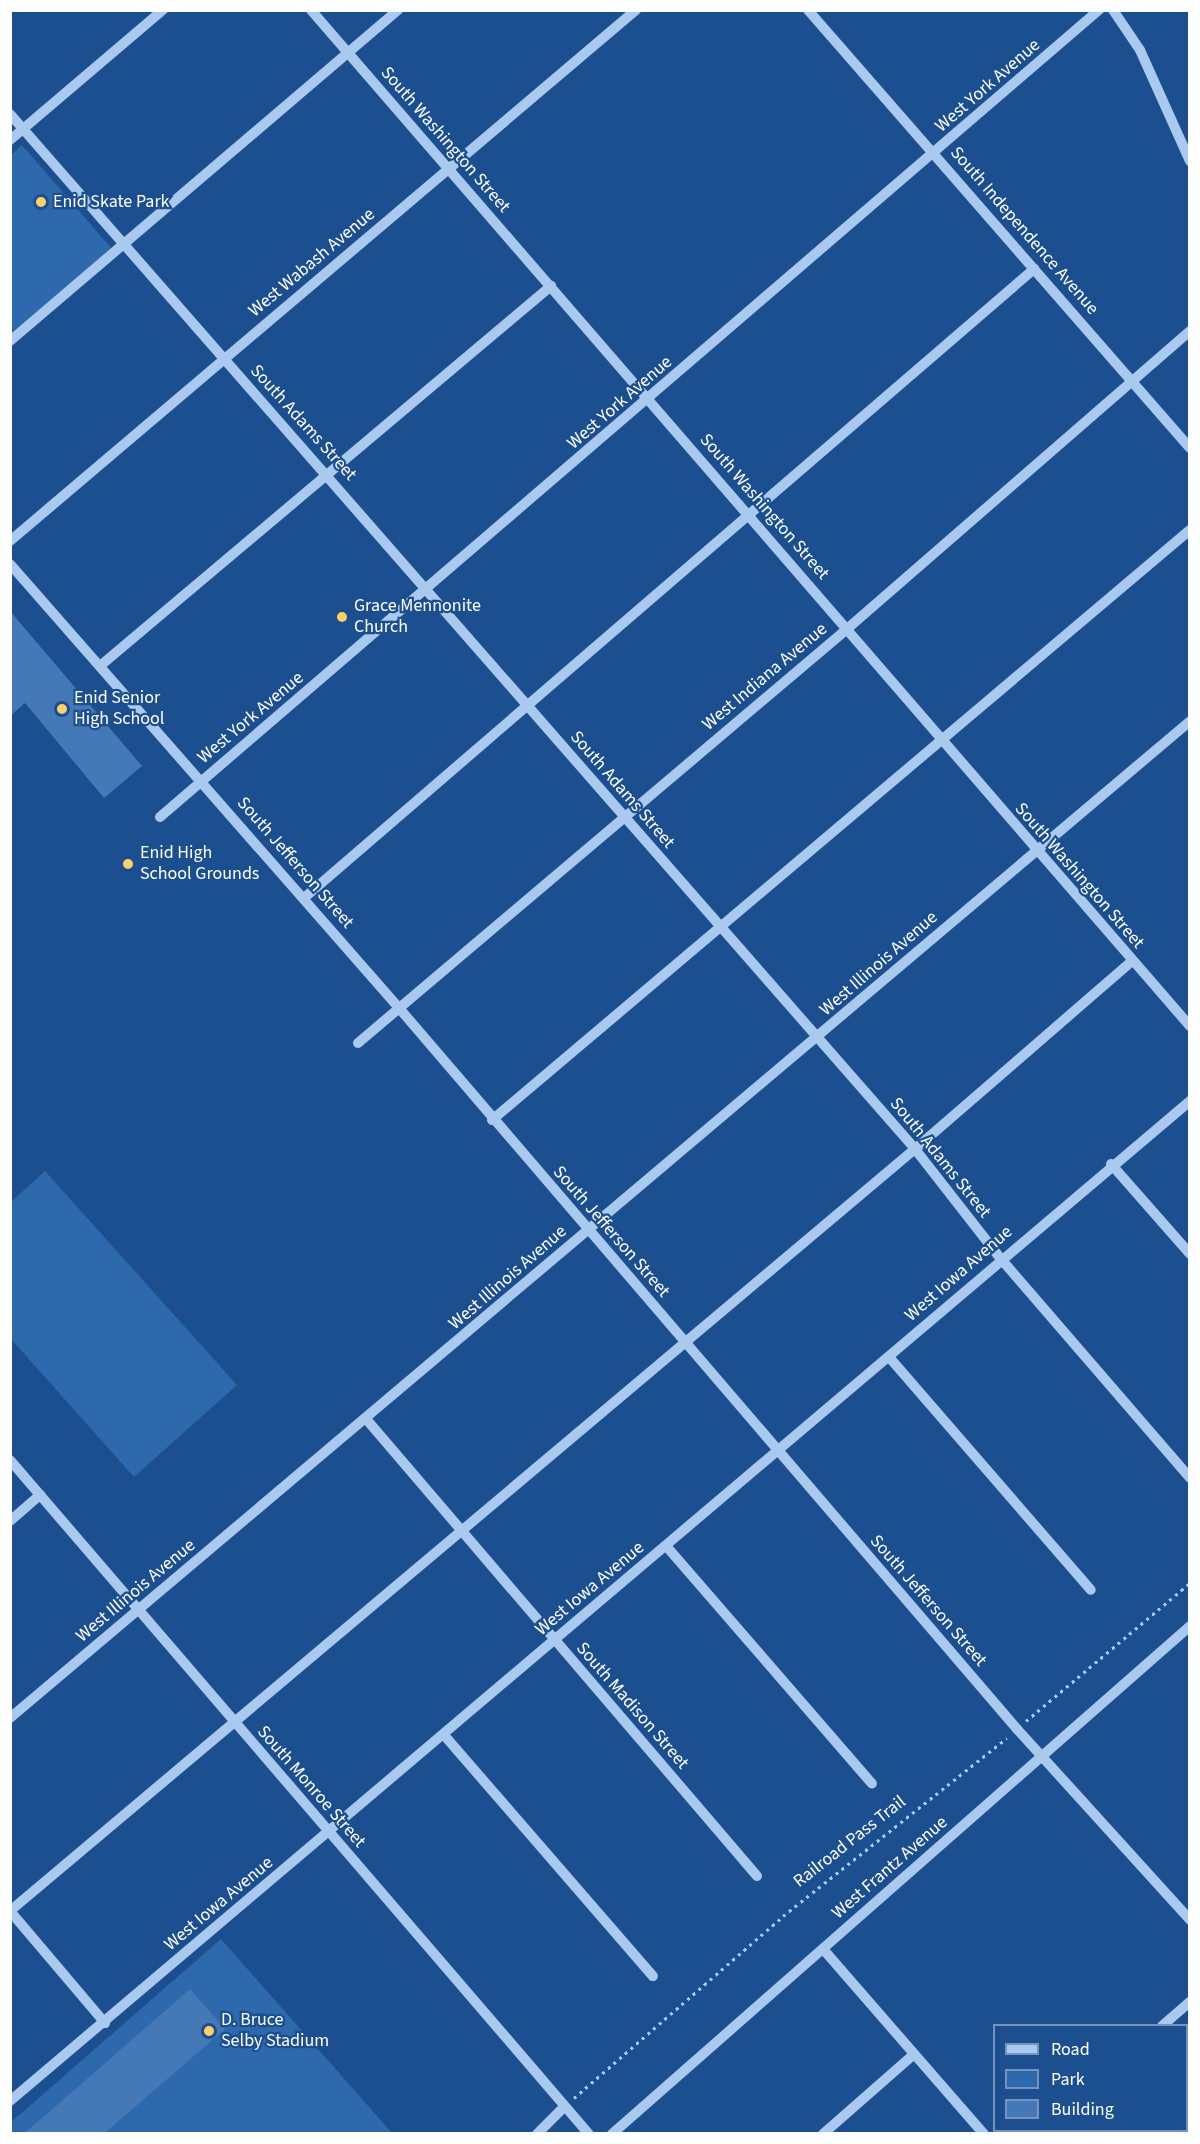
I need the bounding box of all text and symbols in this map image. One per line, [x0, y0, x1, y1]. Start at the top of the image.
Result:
street label: West York Avenue [931, 35, 1045, 137]
street label: South Washington Street [376, 63, 514, 217]
street label: South Independence Avenue [945, 143, 1103, 319]
place label: Enid Skate Park [53, 191, 170, 213]
marker: Enid Skate Park [34, 195, 48, 209]
street label: West Wabash Avenue [245, 204, 379, 322]
street label: West York Avenue [563, 352, 677, 454]
street label: South Adams Street [245, 361, 361, 485]
street label: South Washington Street [695, 430, 833, 584]
place label: Grace Mennonite Church [354, 596, 481, 638]
marker: Grace Mennonite Church [335, 610, 349, 624]
street label: West Indiana Avenue [698, 619, 832, 735]
street label: West York Avenue [194, 667, 308, 769]
place label: Enid Senior High School [74, 688, 164, 730]
marker: Enid Senior High School [55, 702, 69, 716]
street label: South Adams Street [565, 727, 679, 853]
street label: South Jefferson Street [232, 793, 358, 933]
street label: South Washington Street [1010, 799, 1148, 953]
place label: Enid High School Grounds [140, 843, 259, 886]
marker: Enid High School Grounds [121, 857, 135, 871]
street label: West Illinois Avenue [816, 907, 942, 1021]
street label: South Adams Street [885, 1093, 995, 1223]
street label: South Jefferson Street [548, 1162, 674, 1302]
street label: West Illinois Avenue [445, 1221, 571, 1335]
street label: West Iowa Avenue [901, 1221, 1017, 1327]
street label: South Jefferson Street [865, 1531, 991, 1671]
street label: West Illinois Avenue [72, 1535, 200, 1647]
street label: West Iowa Avenue [531, 1537, 649, 1641]
street label: South Madison Street [571, 1638, 693, 1774]
street label: South Monroe Street [252, 1722, 370, 1852]
street label: Railroad Pass Trail [790, 1792, 910, 1892]
street label: West Frantz Avenue [828, 1812, 952, 1924]
street label: West Iowa Avenue [160, 1852, 278, 1956]
place label: D. Bruce Selby Stadium [221, 2010, 329, 2052]
marker: D. Bruce Selby Stadium [202, 2024, 216, 2038]
legend [993, 2024, 1188, 2132]
text: Road [1051, 2037, 1090, 2062]
text: Park [1051, 2067, 1085, 2092]
text: Building [1051, 2097, 1114, 2122]

